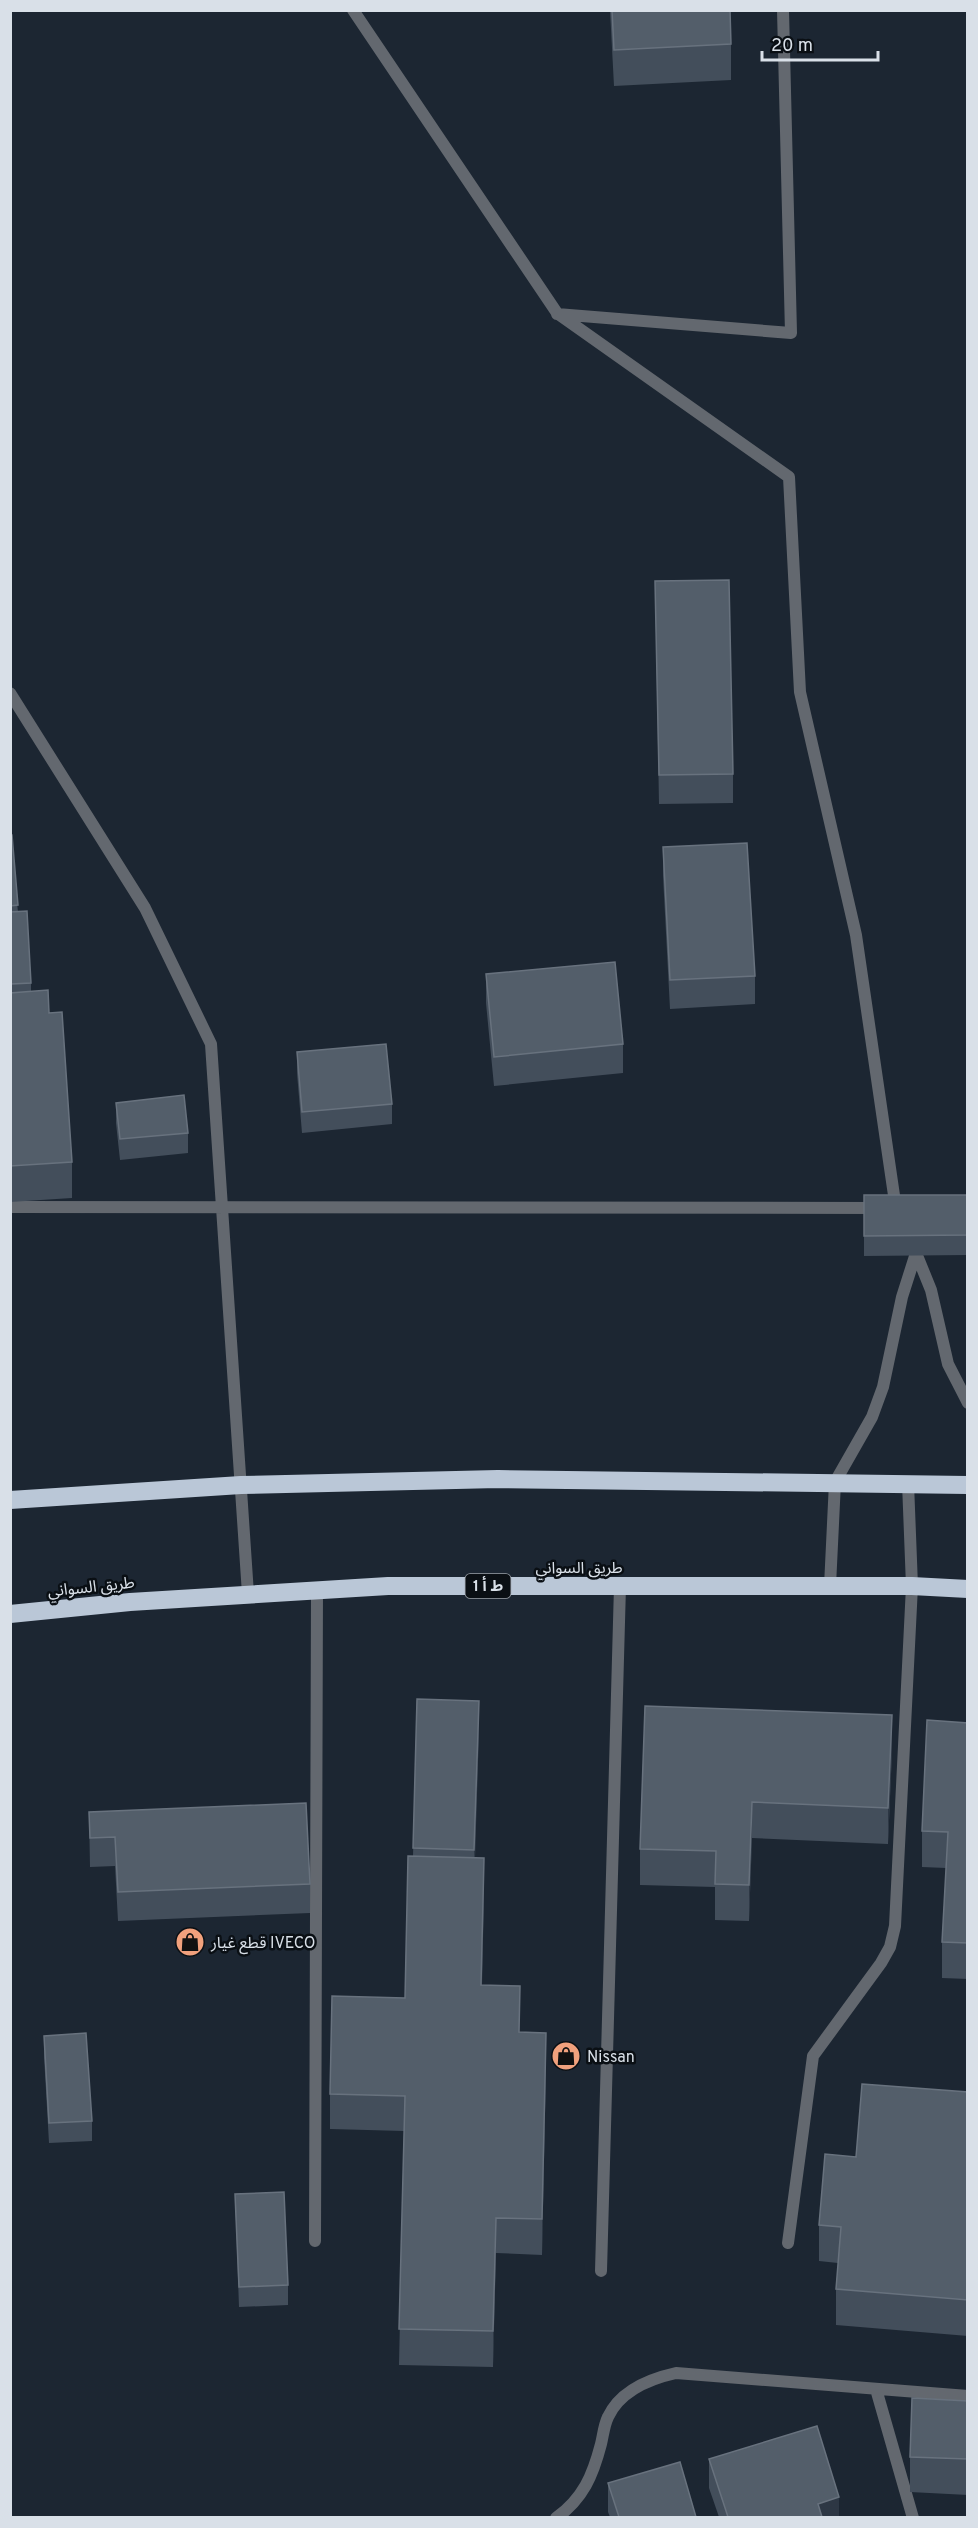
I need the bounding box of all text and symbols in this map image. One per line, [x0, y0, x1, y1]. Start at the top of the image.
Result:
scale bar [762, 24, 878, 62]
text: 20 m [771, 35, 813, 58]
street label: طريق السواني [535, 1559, 623, 1580]
street label: طريق السواني [47, 1573, 136, 1603]
road number: ط أ 1 [466, 1574, 510, 1598]
shop icon: قطع غيار IVECO [174, 1926, 206, 1958]
place label: قطع غيار IVECO [210, 1934, 316, 1955]
shop icon: Nissan [550, 2040, 582, 2072]
place label: Nissan [587, 2048, 635, 2068]

